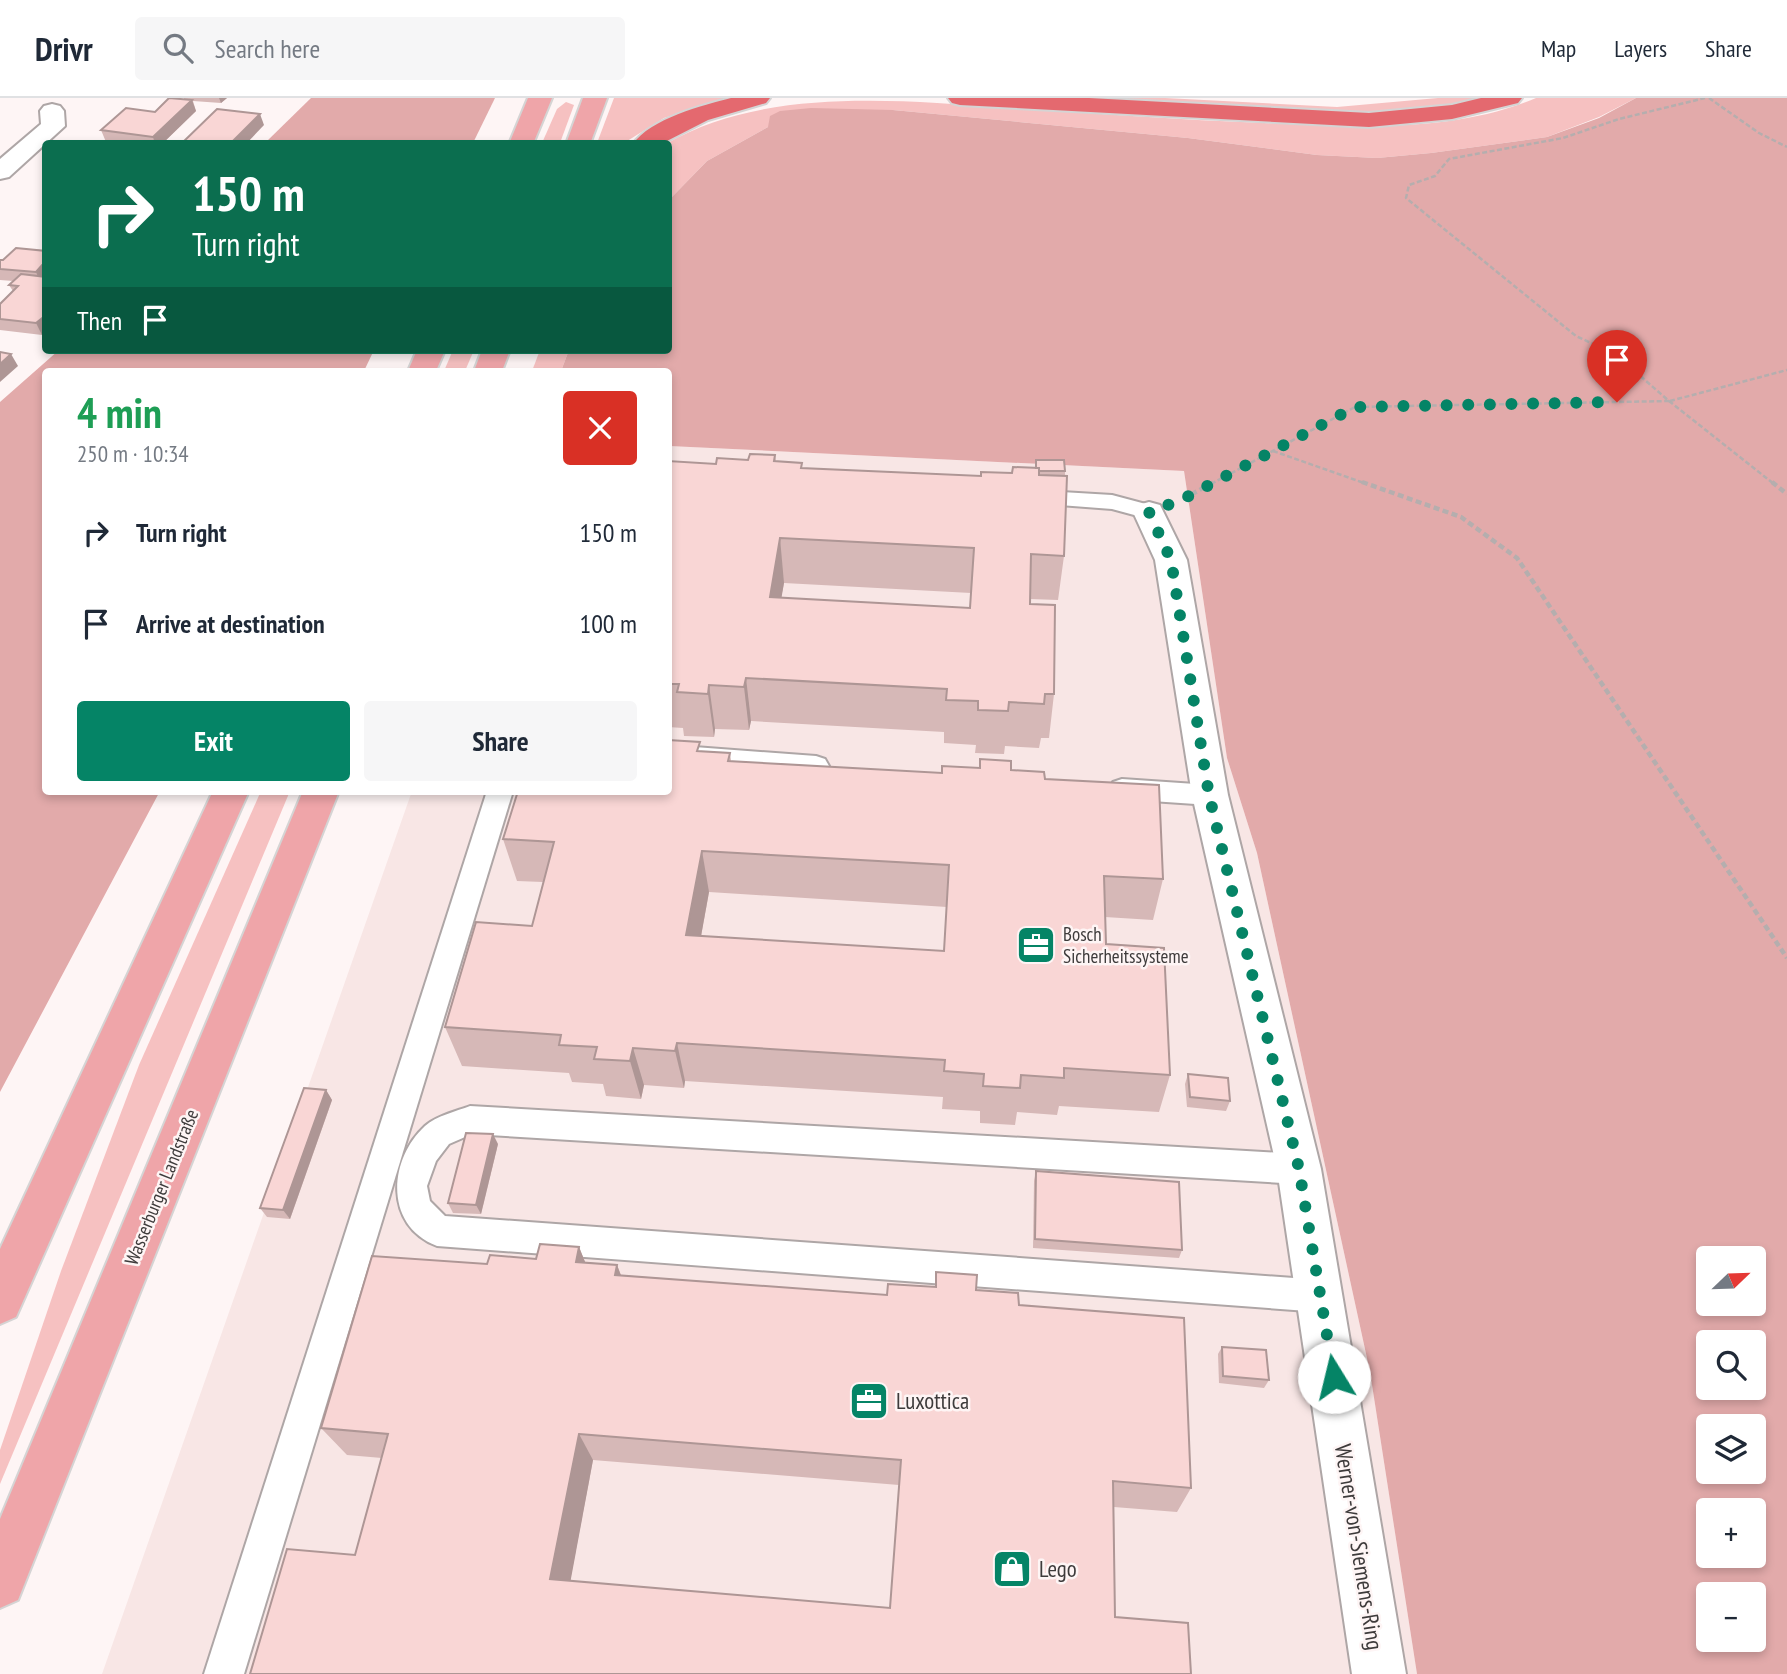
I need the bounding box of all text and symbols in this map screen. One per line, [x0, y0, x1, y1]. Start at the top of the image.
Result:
search box [135, 17, 625, 80]
text: Drivr [35, 27, 93, 70]
icon: search [159, 29, 197, 67]
text: Search here [215, 32, 320, 65]
text: Map [1541, 33, 1576, 64]
text: Layers [1614, 33, 1667, 64]
text: Share [1705, 33, 1752, 64]
text: 150 m [192, 161, 305, 225]
icon: right [77, 168, 168, 259]
text: Turn right [192, 223, 300, 265]
icon: arrive [136, 301, 174, 339]
text: Then [77, 304, 122, 337]
pin [1587, 330, 1647, 402]
icon: arrive [1598, 341, 1636, 379]
text: 4 min [77, 385, 162, 440]
button: close [563, 391, 637, 465]
text: 250 m · 10:34 [77, 439, 189, 468]
icon: right [77, 514, 115, 552]
text: Turn right [136, 516, 227, 549]
text: 150 m [579, 516, 637, 549]
icon: arrive [77, 605, 115, 643]
text: Arrive at destination [136, 607, 325, 640]
text: 100 m [579, 607, 637, 640]
button: Exit [77, 701, 350, 781]
button: Share [364, 701, 637, 781]
place label: Bosch Sicherheitssysteme [1063, 922, 1189, 968]
office icon: Bosch Sicherheitssysteme [1015, 924, 1057, 966]
street label: Wasserburger Landstraße [119, 1105, 203, 1268]
north arrow [1696, 1246, 1766, 1316]
map controls [1696, 1246, 1766, 1652]
button: search [1696, 1330, 1766, 1400]
position arrow [1297, 1340, 1371, 1414]
office icon: Luxottica [848, 1380, 890, 1422]
place label: Luxottica [896, 1386, 969, 1415]
button: layers [1696, 1414, 1766, 1484]
street label: Werner-von-Siemens-Ring [1329, 1442, 1390, 1652]
button: + [1696, 1498, 1766, 1568]
shop icon: Lego [991, 1548, 1033, 1590]
place label: Lego [1039, 1554, 1077, 1583]
button: − [1696, 1582, 1766, 1652]

